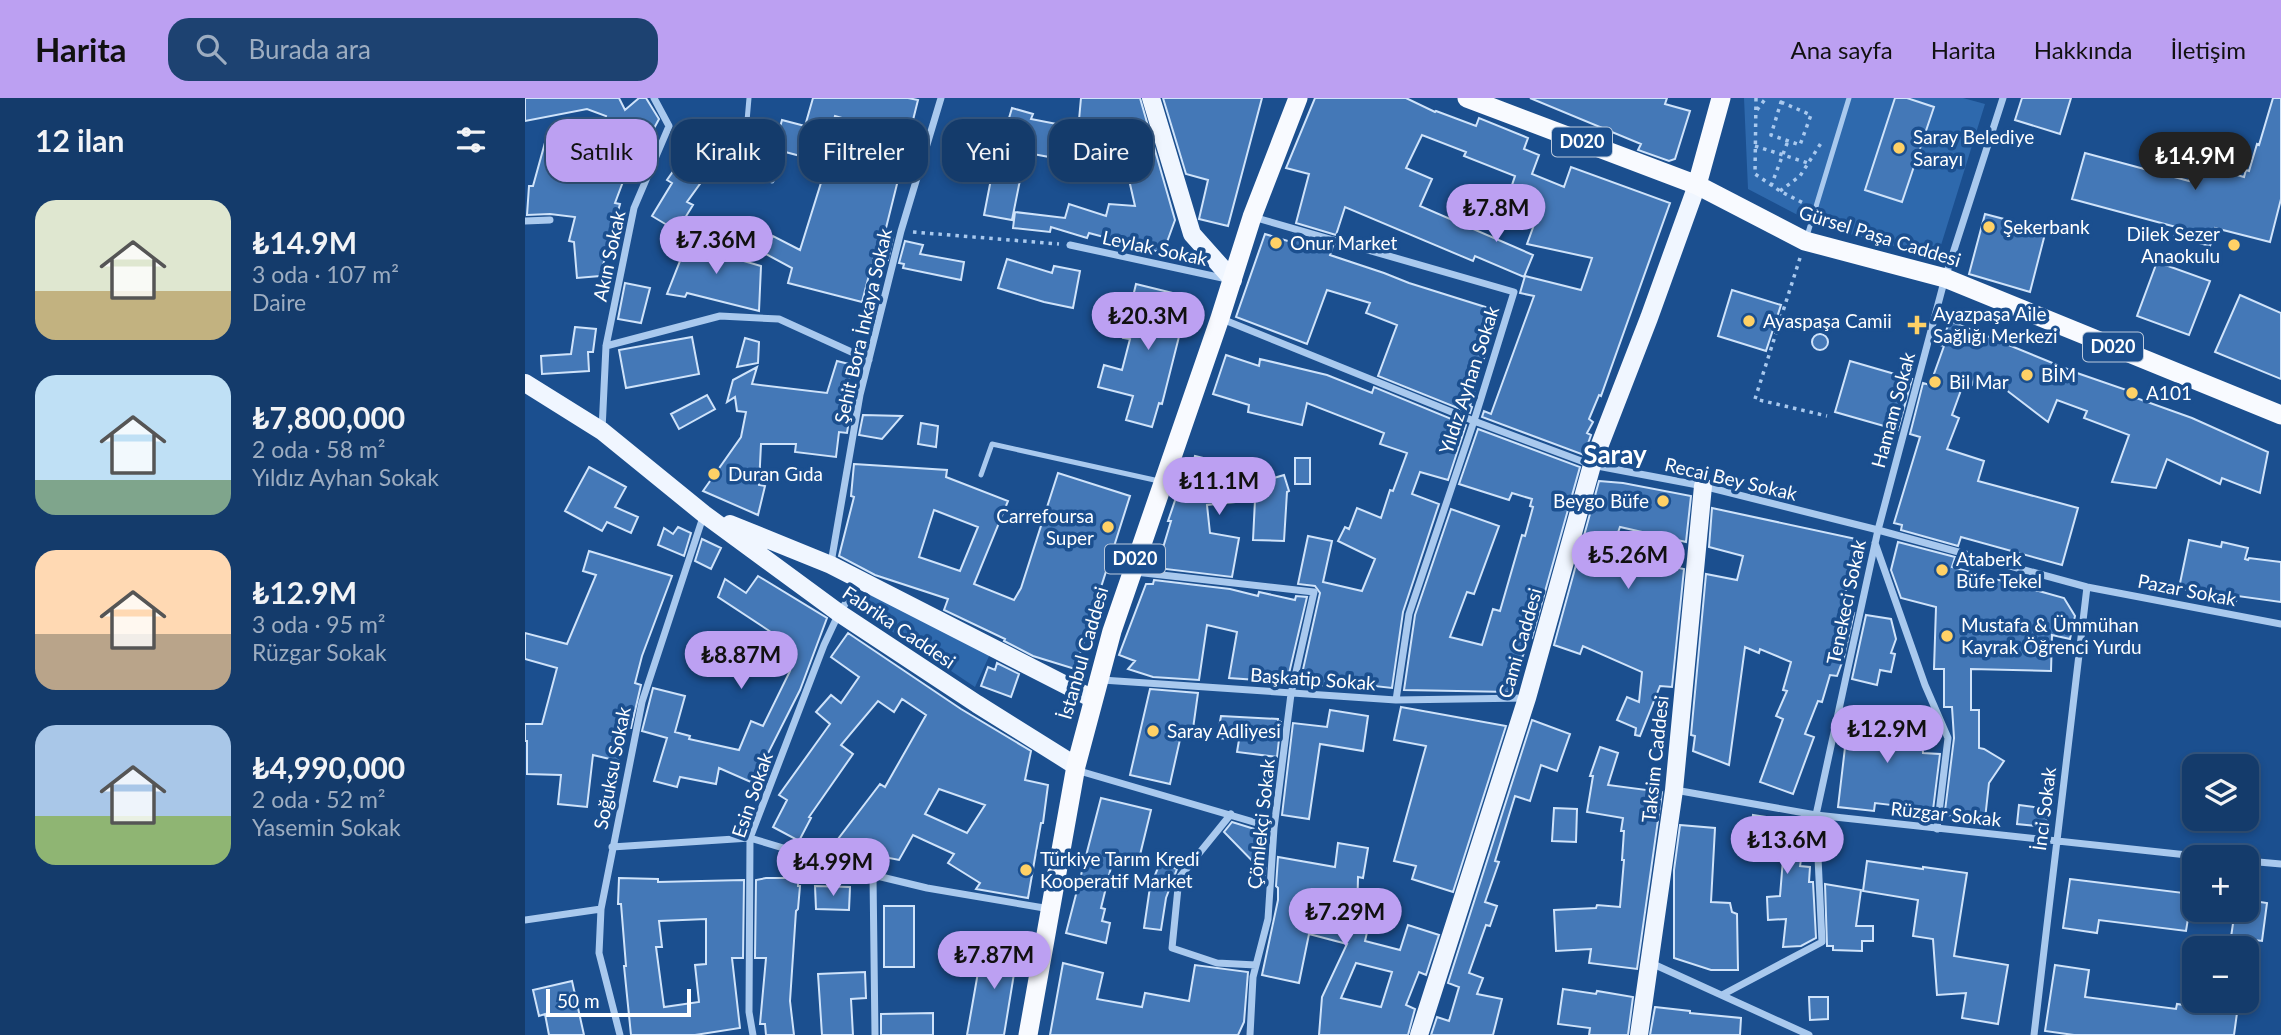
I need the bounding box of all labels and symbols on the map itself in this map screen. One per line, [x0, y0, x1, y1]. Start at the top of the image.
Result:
place label: Saray Belediye Sarayı [1913, 125, 2034, 170]
road number: D020 [1552, 127, 1612, 156]
pin: ₺14.9M [2138, 132, 2252, 192]
marker: Saray Belediye Sarayı [1891, 140, 1907, 156]
pin: ₺7.8M [1447, 184, 1545, 244]
street label: Gürsel Paşa Caddesi [1796, 200, 1964, 271]
street label: Akın Sokak [588, 208, 629, 303]
place label: Şekerbank [2003, 215, 2090, 238]
pin: ₺7.36M [659, 216, 773, 276]
marker: Şekerbank [1981, 219, 1997, 235]
place label: Dilek Sezer Anaokulu [2127, 222, 2220, 267]
street label: Leylak Sokak [1100, 225, 1210, 270]
street label: Şehit Bora İnkaya Sokak [829, 226, 896, 426]
place label: Onur Market [1290, 231, 1397, 254]
marker: Onur Market [1268, 235, 1284, 251]
marker: Dilek Sezer Anaokulu [2226, 237, 2242, 253]
pin: ₺20.3M [1091, 292, 1205, 352]
place label: Ayazpaşa Aile Sağlığı Merkezi [1933, 302, 2057, 347]
street label: Yıldız Ayhan Sokak [1434, 303, 1503, 457]
place label: Ayaspaşa Camii [1763, 309, 1892, 332]
marker: Ayaspaşa Camii [1741, 313, 1757, 329]
marker: Ayazpaşa Aile Sağlığı Merkezi [1907, 315, 1927, 335]
road number: D020 [2083, 332, 2143, 362]
street label: Hamam Sokak [1866, 349, 1919, 470]
place label: BİM [2041, 363, 2076, 386]
marker: BİM [2019, 367, 2035, 383]
place label: Bil Mar [1949, 370, 2009, 393]
marker: Bil Mar [1927, 374, 1943, 390]
place label: A101 [2146, 381, 2192, 404]
marker: A101 [2124, 385, 2140, 401]
district label: Saray [1583, 438, 1647, 470]
street label: Recai Bey Sokak [1663, 452, 1800, 505]
pin: ₺11.1M [1162, 458, 1276, 517]
place label: Duran Gıda [728, 462, 823, 485]
marker: Duran Gıda [706, 466, 722, 482]
place label: Beygo Büfe [1553, 489, 1649, 512]
marker: Beygo Büfe [1655, 493, 1671, 509]
place label: Carrefoursa Super [996, 504, 1094, 549]
marker: Carrefoursa Super [1100, 519, 1116, 535]
pin: ₺5.26M [1571, 532, 1685, 591]
street label: Tenekeci Sokak [1821, 537, 1870, 666]
road number: D020 [1105, 545, 1165, 574]
place label: Ataberk Büfe Tekel [1956, 547, 2042, 592]
marker: Ataberk Büfe Tekel [1934, 562, 1950, 578]
street label: Pazar Sokak [2136, 569, 2239, 610]
street label: Fabrika Caddesi [838, 580, 960, 673]
street label: İstanbul Caddesi [1053, 584, 1112, 722]
street label: Cami Caddesi [1493, 585, 1546, 701]
place label: Mustafa & Ümmühan Kayrak Öğrenci Yurdu [1961, 613, 2142, 658]
marker: Mustafa & Ümmühan Kayrak Öğrenci Yurdu [1939, 628, 1955, 644]
pin: ₺8.87M [684, 632, 798, 691]
street label: Başkatip Sokak [1250, 663, 1377, 694]
street label: Taksim Caddesi [1636, 694, 1673, 824]
street label: Soğuksu Sokak [588, 704, 635, 831]
pin: ₺12.9M [1830, 706, 1944, 765]
place label: Saray Adliyesi [1167, 719, 1281, 742]
marker: Saray Adliyesi [1145, 723, 1161, 739]
street label: Esin Sokak [726, 749, 777, 841]
street label: Çömlekçi Sokak [1242, 757, 1279, 890]
street label: İnci Sokak [2027, 765, 2060, 852]
street label: Rüzgar Sokak [1890, 796, 2003, 831]
pin: ₺13.6M [1730, 816, 1844, 876]
pin: ₺4.99M [776, 838, 890, 898]
place label: Türkiye Tarım Kredi Kooperatif Market [1040, 847, 1200, 892]
marker: Türkiye Tarım Kredi Kooperatif Market [1018, 862, 1034, 878]
pin: ₺7.29M [1288, 888, 1402, 948]
pin: ₺7.87M [937, 932, 1051, 991]
scale bar [546, 986, 691, 1018]

